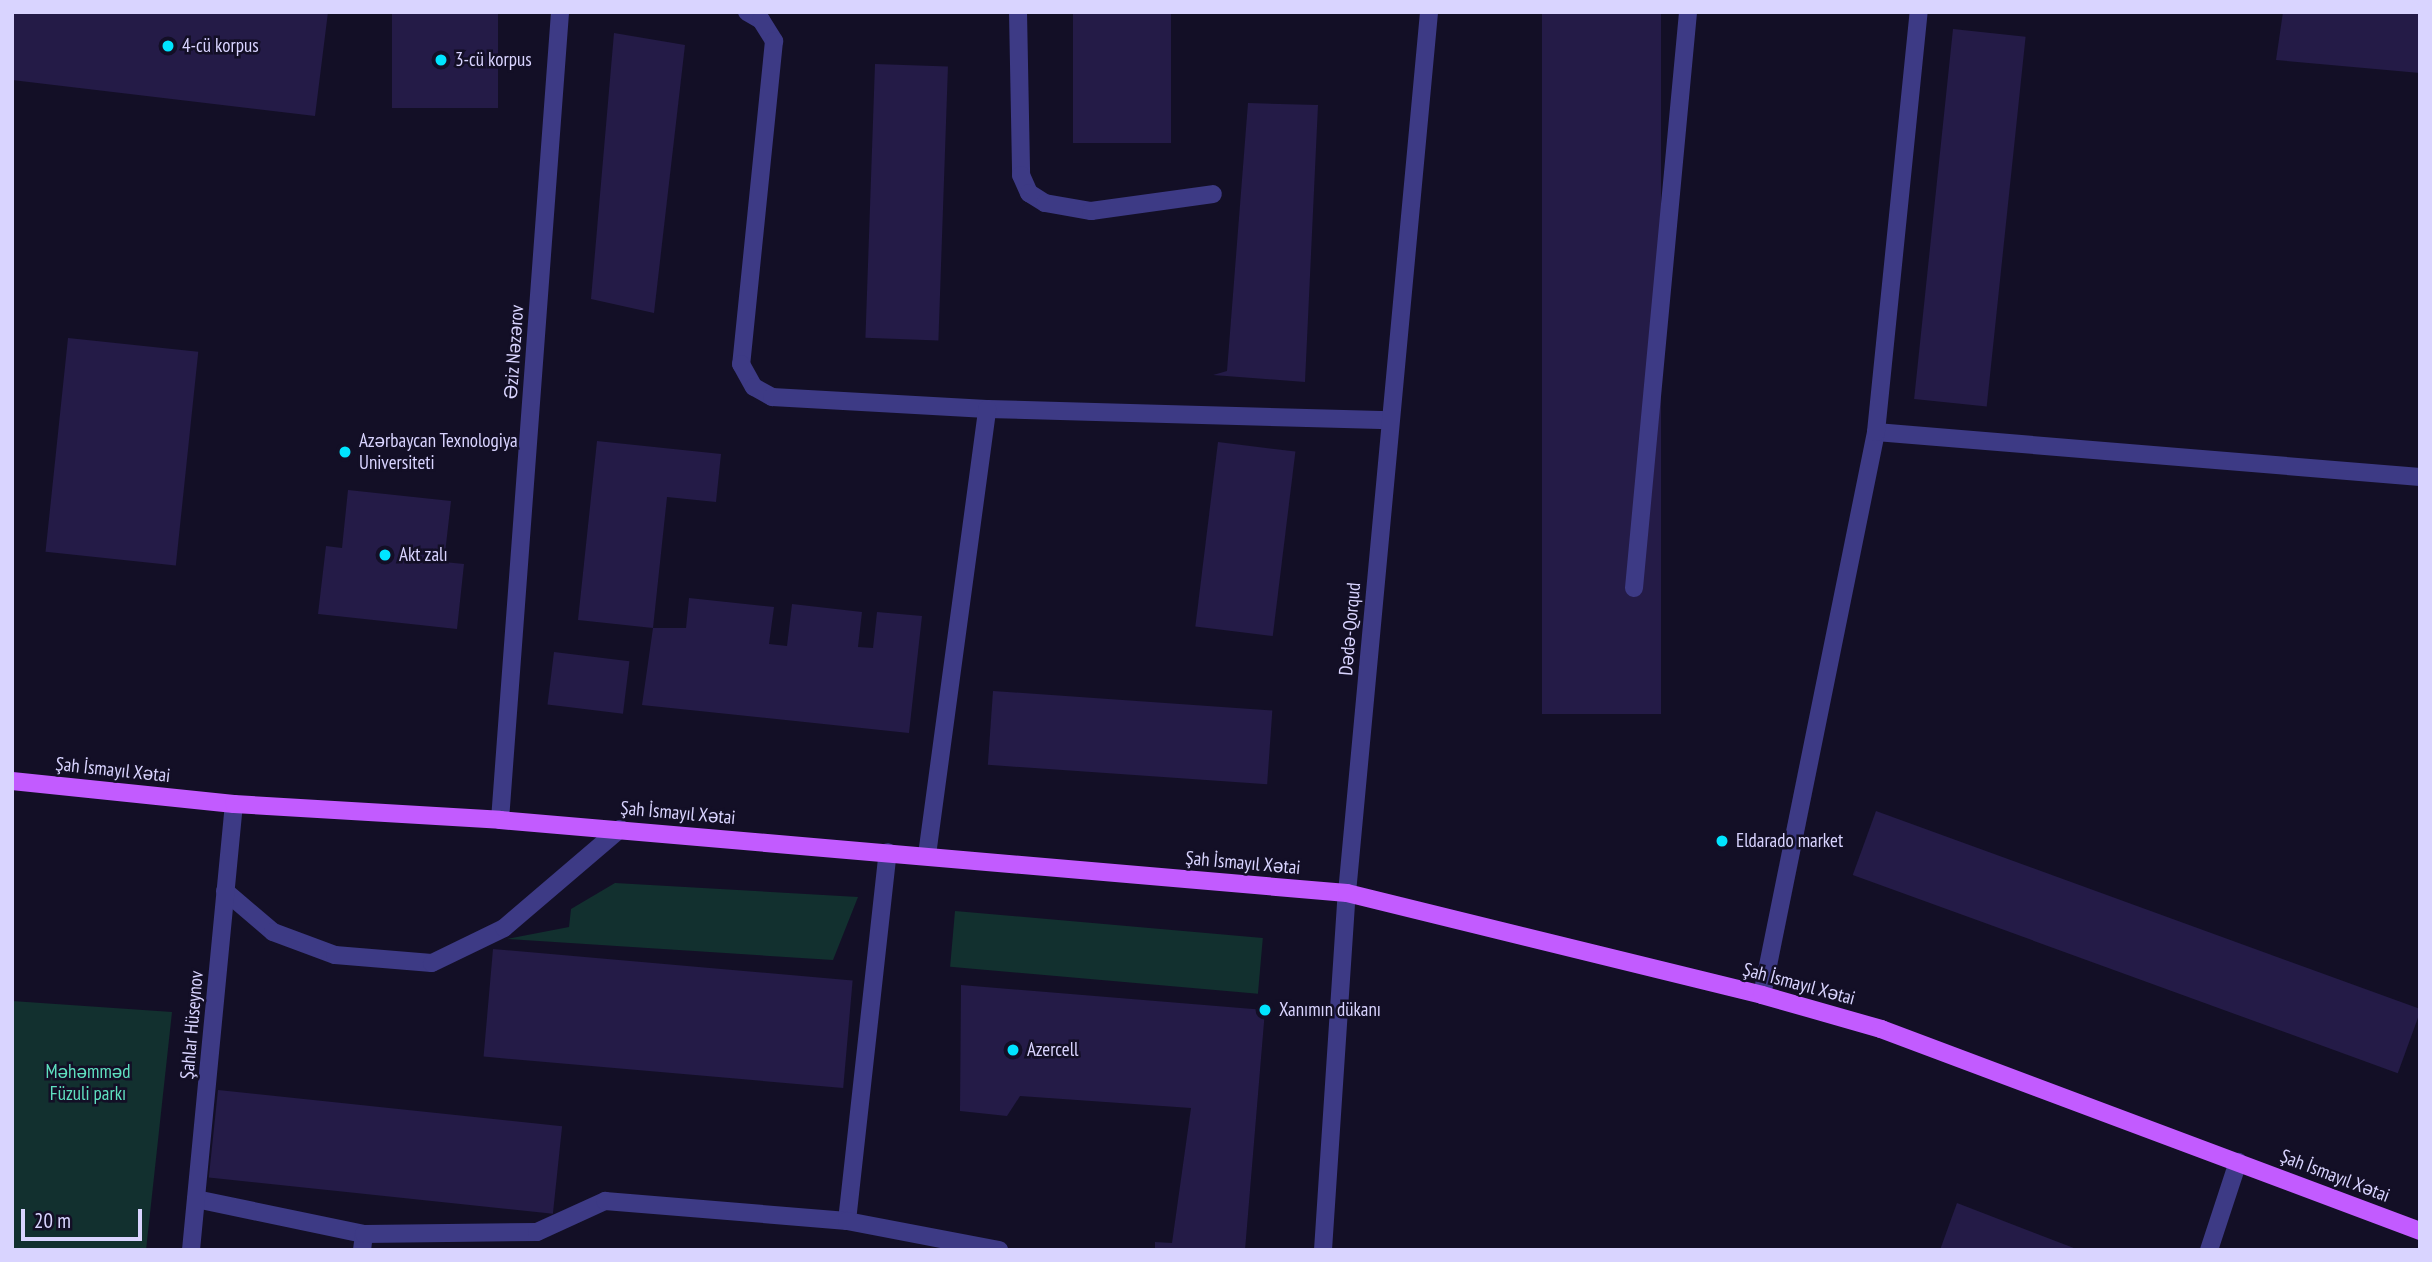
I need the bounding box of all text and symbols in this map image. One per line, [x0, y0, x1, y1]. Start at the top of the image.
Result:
place label: 4-cü korpus [182, 35, 259, 57]
marker: 4-cü korpus [160, 38, 176, 54]
place label: 3-cü korpus [455, 49, 532, 71]
marker: 3-cü korpus [433, 52, 449, 68]
street label: Əziz Nəzərov [499, 304, 529, 400]
place label: Azərbaycan Texnologiya Universiteti [359, 430, 518, 474]
marker: Azərbaycan Texnologiya Universiteti [337, 444, 353, 460]
place label: Akt zalı [399, 544, 448, 566]
marker: Akt zalı [377, 547, 393, 563]
street label: Dədə-Qorqud [1335, 581, 1365, 677]
street label: Şah İsmayıl Xətai [54, 753, 172, 787]
street label: Şah İsmayıl Xətai [619, 797, 737, 829]
place label: Eldarado market [1736, 830, 1843, 852]
marker: Eldarado market [1714, 833, 1730, 849]
street label: Şah İsmayıl Xətai [1184, 847, 1302, 879]
street label: Şah İsmayıl Xətai [1740, 958, 1858, 1010]
street label: Şahlar Hüseynov [176, 970, 208, 1080]
place label: Xanımın dükanı [1279, 999, 1381, 1021]
marker: Xanımın dükanı [1257, 1002, 1273, 1018]
place label: Azercell [1027, 1039, 1078, 1061]
marker: Azercell [1005, 1042, 1021, 1058]
park label: Məhəmməd Füzuli parkı [45, 1061, 131, 1105]
street label: Şah İsmayıl Xətai [2277, 1145, 2393, 1207]
scale bar [24, 1196, 145, 1240]
text: 20 m [34, 1207, 71, 1234]

